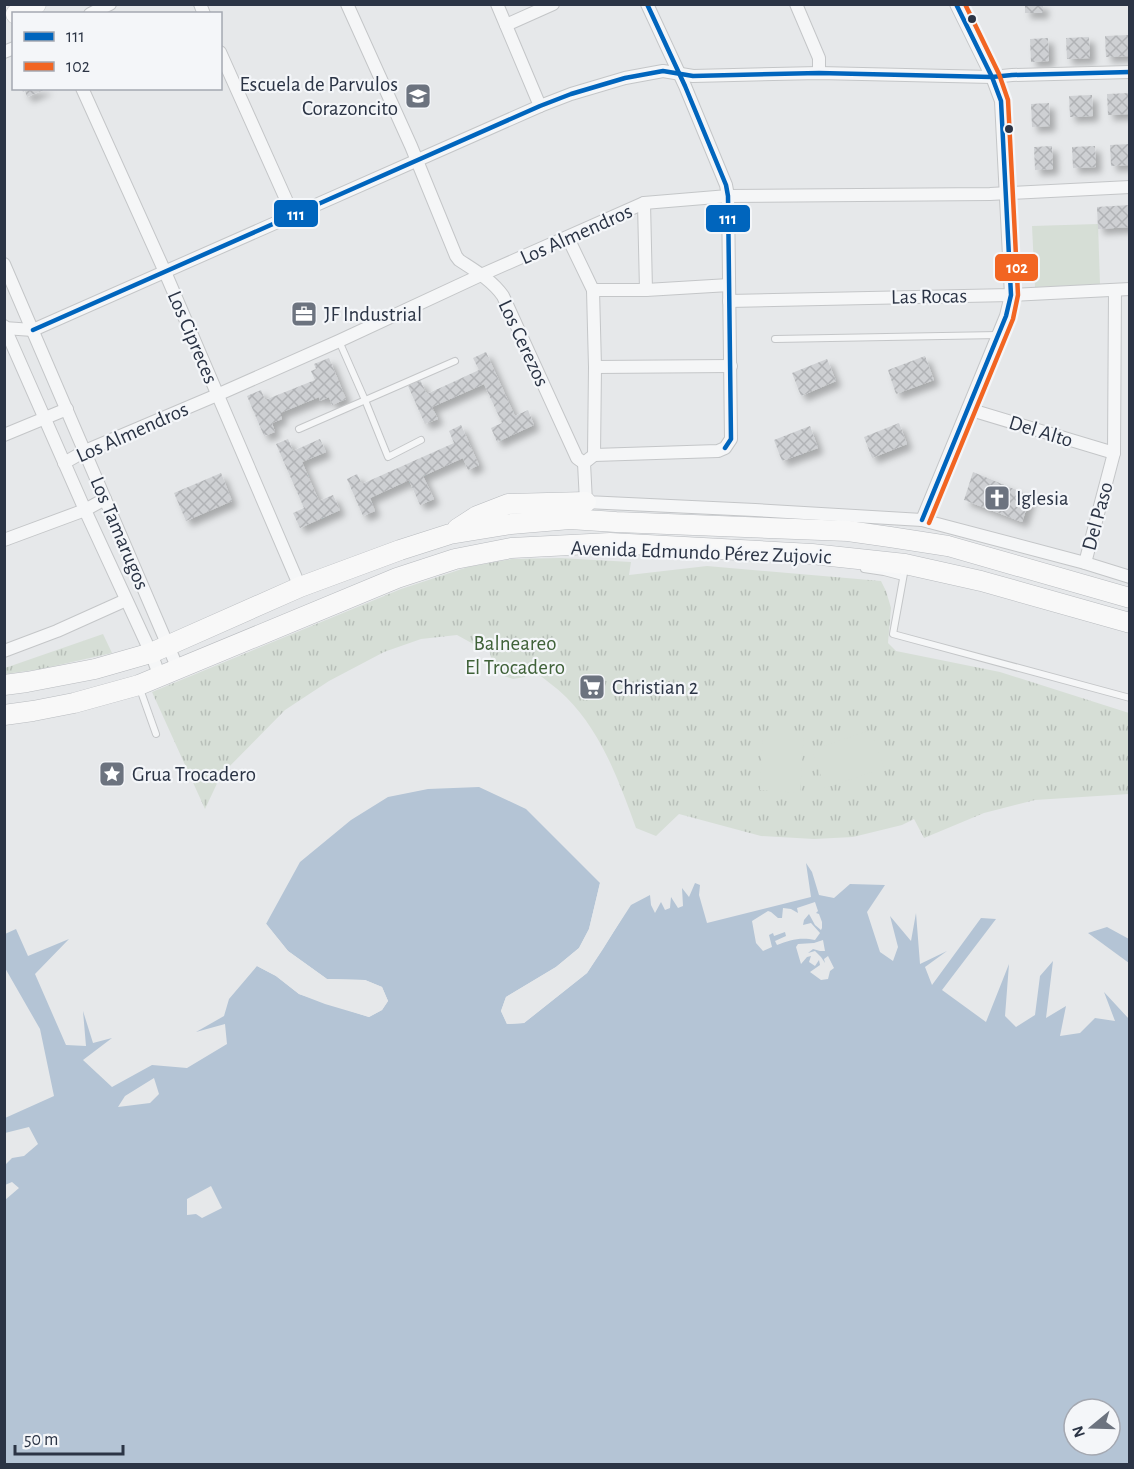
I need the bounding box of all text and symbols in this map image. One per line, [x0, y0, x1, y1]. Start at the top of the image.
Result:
legend [12, 12, 222, 90]
unlabelled marker [966, 13, 978, 25]
text: 111 [66, 28, 85, 46]
text: 102 [66, 58, 90, 76]
place label: Escuela de Parvulos Corazoncito [240, 74, 398, 119]
school or university icon: Escuela de Parvulos Corazoncito [403, 81, 433, 111]
unlabelled marker [1003, 123, 1015, 135]
line badge: 111 [273, 199, 319, 228]
street label: Los Almendros [517, 200, 635, 269]
line badge: 111 [705, 204, 751, 233]
text: 111 [287, 207, 305, 223]
text: 111 [719, 211, 737, 227]
line badge: 102 [994, 253, 1039, 282]
text: 102 [1006, 260, 1028, 276]
street label: Las Rocas [891, 285, 967, 308]
street label: Los Cipreces [164, 288, 221, 387]
street label: Los Cerezos [494, 297, 553, 390]
office icon: JF Industrial [289, 299, 319, 329]
place label: JF Industrial [324, 304, 422, 325]
street label: Los Almendros [73, 398, 191, 467]
street label: Del Alto [1006, 412, 1075, 451]
street label: Los Tamarugos [86, 474, 153, 593]
street label: Del Paso [1078, 480, 1117, 553]
church icon: Iglesia [982, 483, 1012, 513]
place label: Iglesia [1016, 488, 1069, 509]
street label: Avenida Edmundo Pérez Zujovic [570, 537, 832, 568]
park label: Balneareo El Trocadero [465, 633, 565, 678]
supermarket icon: Christian 2 [577, 672, 607, 702]
place label: Christian 2 [612, 677, 698, 698]
place icon: Grua Trocadero [97, 759, 127, 789]
place label: Grua Trocadero [132, 764, 256, 785]
north arrow [1062, 1397, 1122, 1457]
scale bar [15, 1418, 123, 1456]
text: N [1069, 1424, 1088, 1439]
text: 50 m [24, 1431, 58, 1449]

